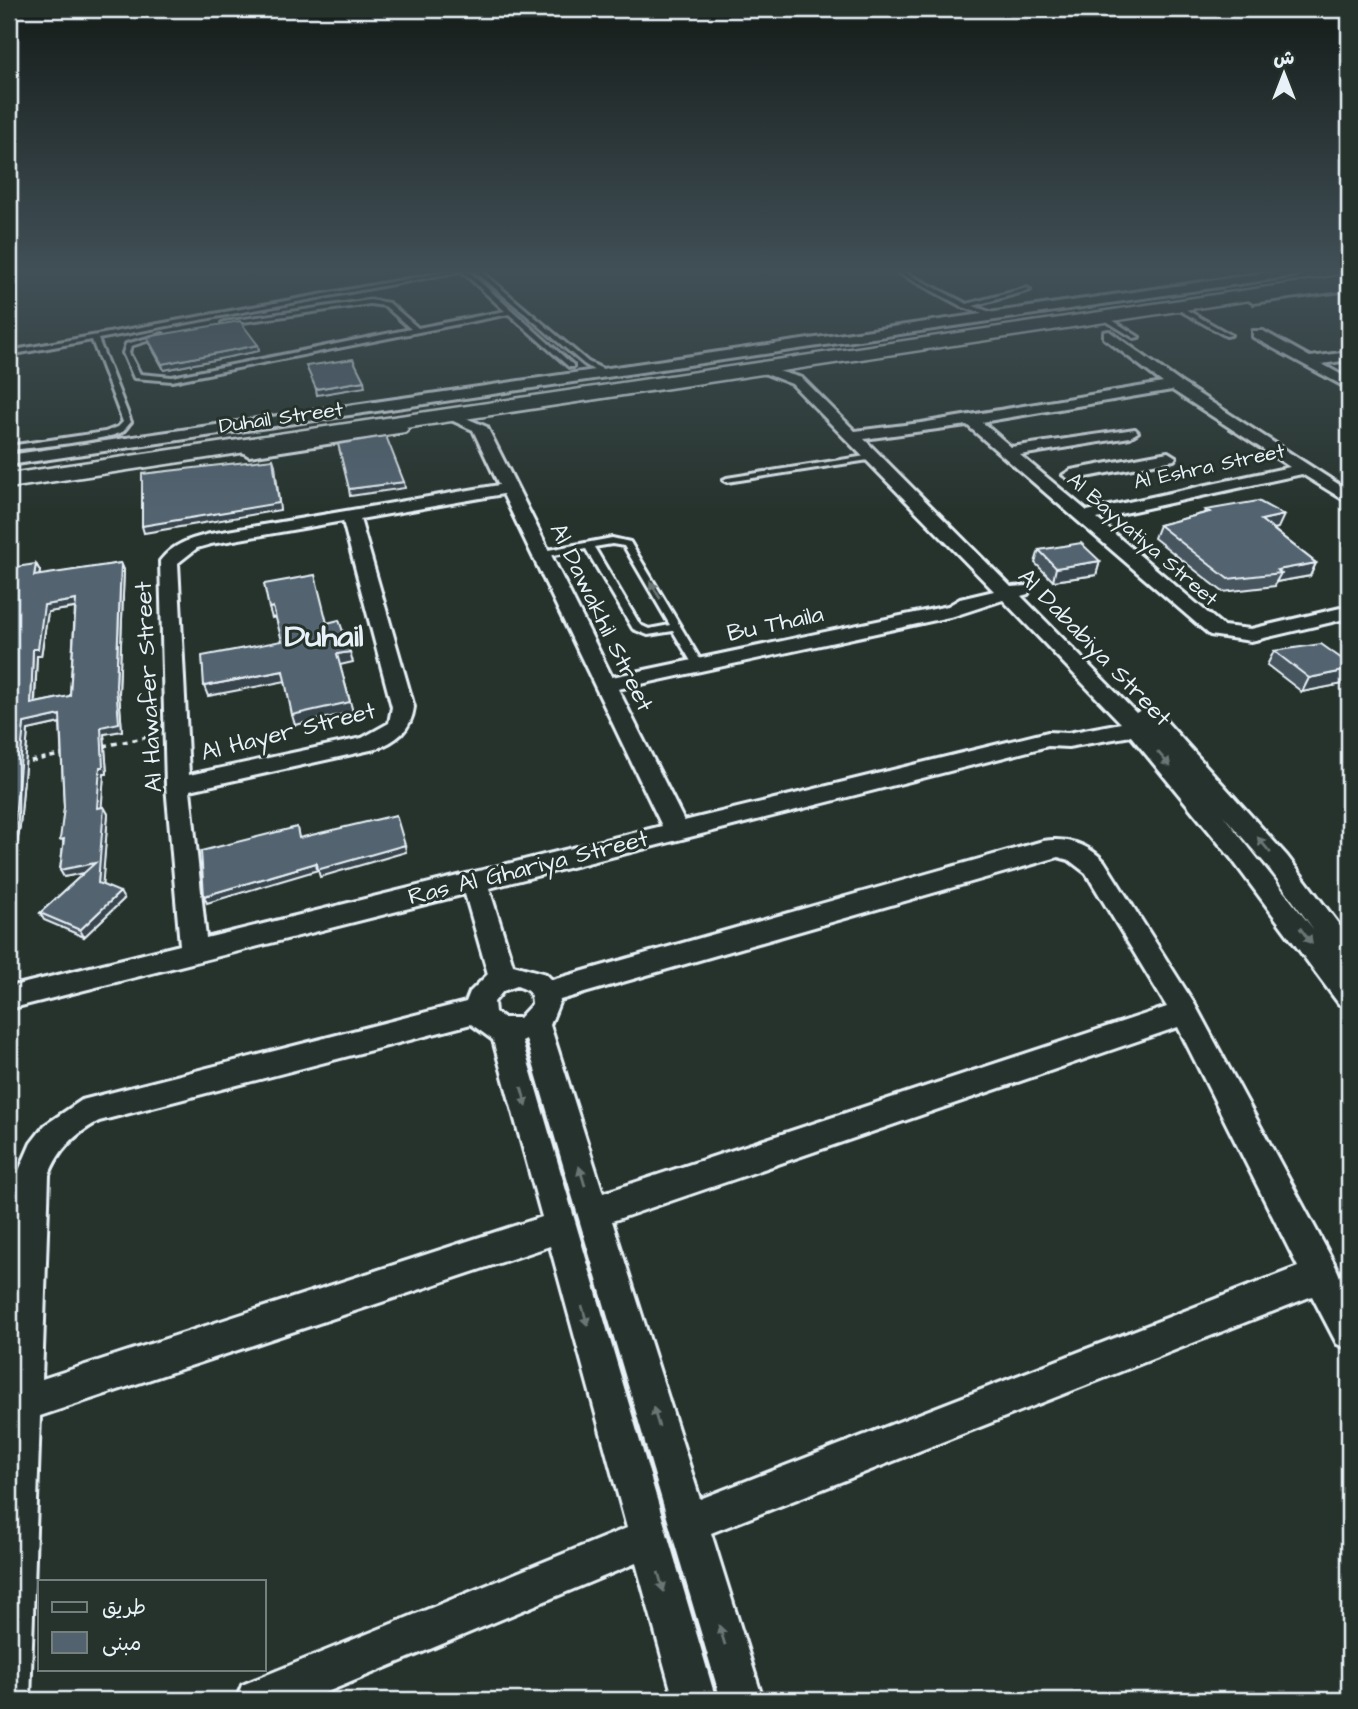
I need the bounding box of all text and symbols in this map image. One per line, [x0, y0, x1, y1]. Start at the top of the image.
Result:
north arrow [1250, 38, 1320, 108]
text: ش [1274, 45, 1295, 72]
street label: Duhail Street [217, 394, 345, 441]
street label: Al Eshra Street [1131, 436, 1288, 497]
street label: Al Bayyatiya Street [1060, 466, 1225, 615]
street label: Al Dawakhil Street [541, 517, 662, 718]
street label: Al Dababiya Street [1009, 561, 1179, 735]
street label: Al Hawafer Street [126, 580, 172, 793]
one-way arrow [648, 581, 661, 600]
street label: Bu Thaila [724, 597, 826, 651]
district label: Duhail [285, 614, 364, 659]
street label: Al Hayer Street [198, 694, 380, 771]
one-way arrow [1156, 750, 1171, 767]
street label: Ras Al Ghariya Street [405, 822, 652, 915]
one-way arrow [1256, 836, 1271, 854]
one-way arrow [1299, 927, 1313, 946]
one-way arrow [519, 1087, 529, 1108]
one-way arrow [577, 1166, 587, 1187]
one-way arrow [581, 1305, 591, 1326]
one-way arrow [651, 1407, 661, 1428]
one-way arrow [656, 1572, 666, 1593]
legend [38, 1580, 266, 1670]
text: طريق [102, 1593, 146, 1622]
one-way arrow [717, 1624, 727, 1645]
text: مبنى [102, 1629, 141, 1658]

